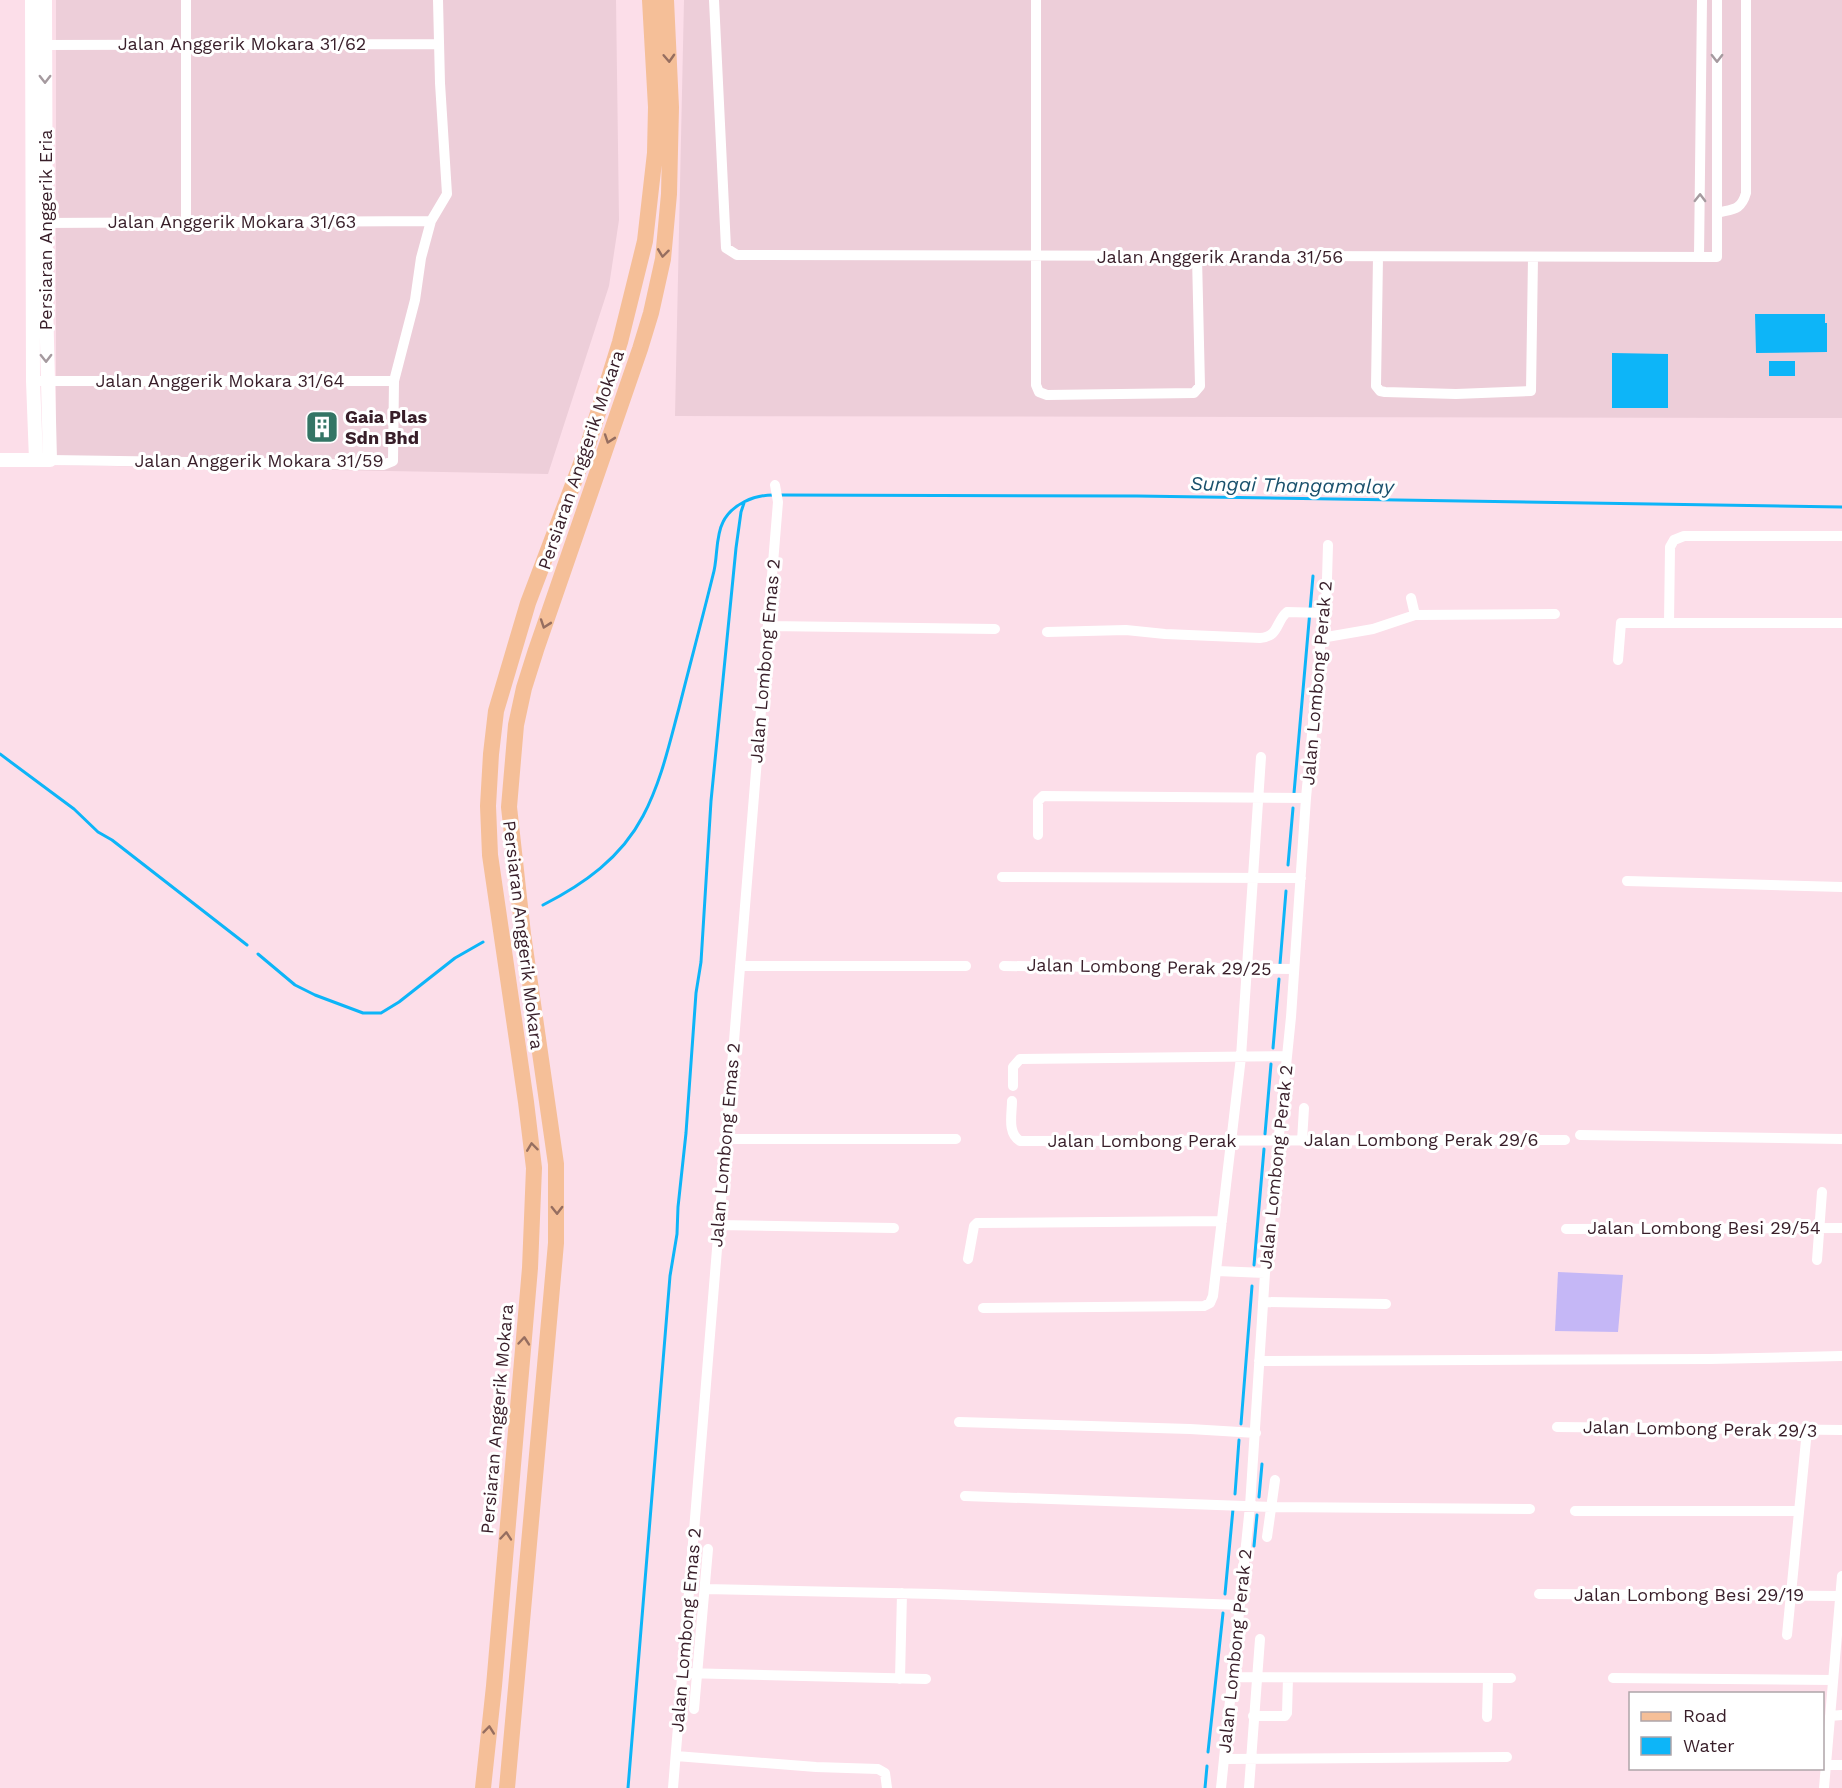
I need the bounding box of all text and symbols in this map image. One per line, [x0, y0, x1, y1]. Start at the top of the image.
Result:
street label: Jalan Anggerik Mokara 31/62 [118, 33, 366, 54]
one-way arrow [662, 54, 675, 63]
one-way arrow [1711, 54, 1723, 63]
one-way arrow [39, 75, 51, 84]
street label: Persiaran Anggerik Eria [35, 130, 56, 330]
one-way arrow [1693, 194, 1706, 203]
street label: Jalan Anggerik Mokara 31/63 [108, 211, 356, 232]
street label: Jalan Anggerik Aranda 31/56 [1097, 246, 1343, 267]
one-way arrow [657, 248, 670, 257]
street label: Persiaran Anggerik Mokara [533, 347, 628, 572]
one-way arrow [40, 354, 52, 363]
street label: Jalan Anggerik Mokara 31/64 [95, 370, 345, 391]
place label: Gaia Plas Sdn Bhd [345, 406, 428, 448]
building icon: Gaia Plas Sdn Bhd [304, 409, 340, 445]
one-way arrow [603, 434, 616, 444]
street label: Jalan Anggerik Mokara 31/59 [134, 450, 384, 471]
water label: Sungai Thangamalay [1190, 471, 1396, 499]
street label: Jalan Lombong Emas 2 [745, 558, 784, 764]
street label: Jalan Lombong Perak 2 [1297, 580, 1336, 786]
one-way arrow [540, 618, 553, 629]
street label: Persiaran Anggerik Mokara [499, 819, 548, 1051]
street label: Jalan Lombong Perak 29/25 [1026, 954, 1272, 979]
street label: Jalan Lombong Emas 2 [705, 1042, 744, 1248]
street label: Jalan Lombong Perak 2 [1254, 1064, 1297, 1270]
street label: Jalan Lombong Perak 29/6 [1304, 1129, 1538, 1150]
street label: Jalan Lombong Perak [1047, 1130, 1237, 1151]
one-way arrow [526, 1142, 539, 1151]
one-way arrow [551, 1206, 563, 1215]
street label: Jalan Lombong Besi 29/54 [1587, 1217, 1821, 1238]
street label: Persiaran Anggerik Mokara [476, 1303, 517, 1535]
one-way arrow [517, 1337, 530, 1346]
street label: Jalan Lombong Perak 29/3 [1583, 1416, 1817, 1441]
street label: Jalan Lombong Emas 2 [666, 1527, 705, 1733]
one-way arrow [499, 1531, 512, 1540]
street label: Jalan Lombong Perak 2 [1213, 1548, 1256, 1754]
street label: Jalan Lombong Besi 29/19 [1574, 1584, 1804, 1605]
legend [1629, 1692, 1824, 1770]
text: Road [1683, 1705, 1727, 1726]
one-way arrow [482, 1725, 495, 1734]
text: Water [1683, 1735, 1735, 1756]

